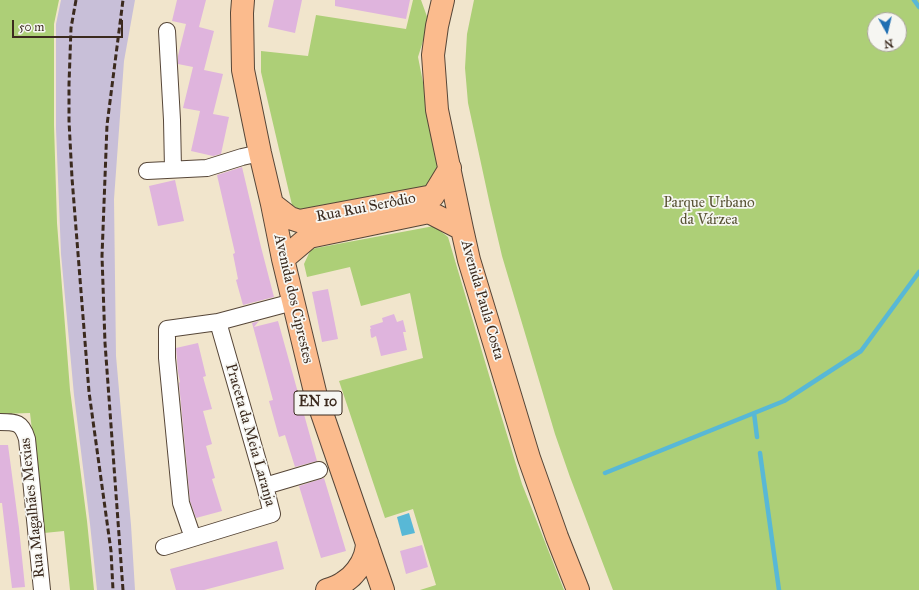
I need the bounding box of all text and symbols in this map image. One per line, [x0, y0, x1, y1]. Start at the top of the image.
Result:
scale bar [14, 12, 125, 38]
north arrow [867, 12, 907, 52]
text: 50 m [19, 20, 44, 34]
text: N [883, 36, 894, 50]
street label: Rua Rui Serôdio [315, 190, 417, 226]
park label: Parque Urbano da Várzea [663, 194, 755, 229]
street label: Avenida dos Ciprestes [269, 233, 317, 365]
street label: Avenida Paula Costa [456, 238, 508, 362]
street label: Praceta da Meia Laranja [221, 362, 279, 508]
road number: EN 10 [294, 391, 342, 415]
street label: Rua Magalhães Mexias [17, 437, 49, 579]

